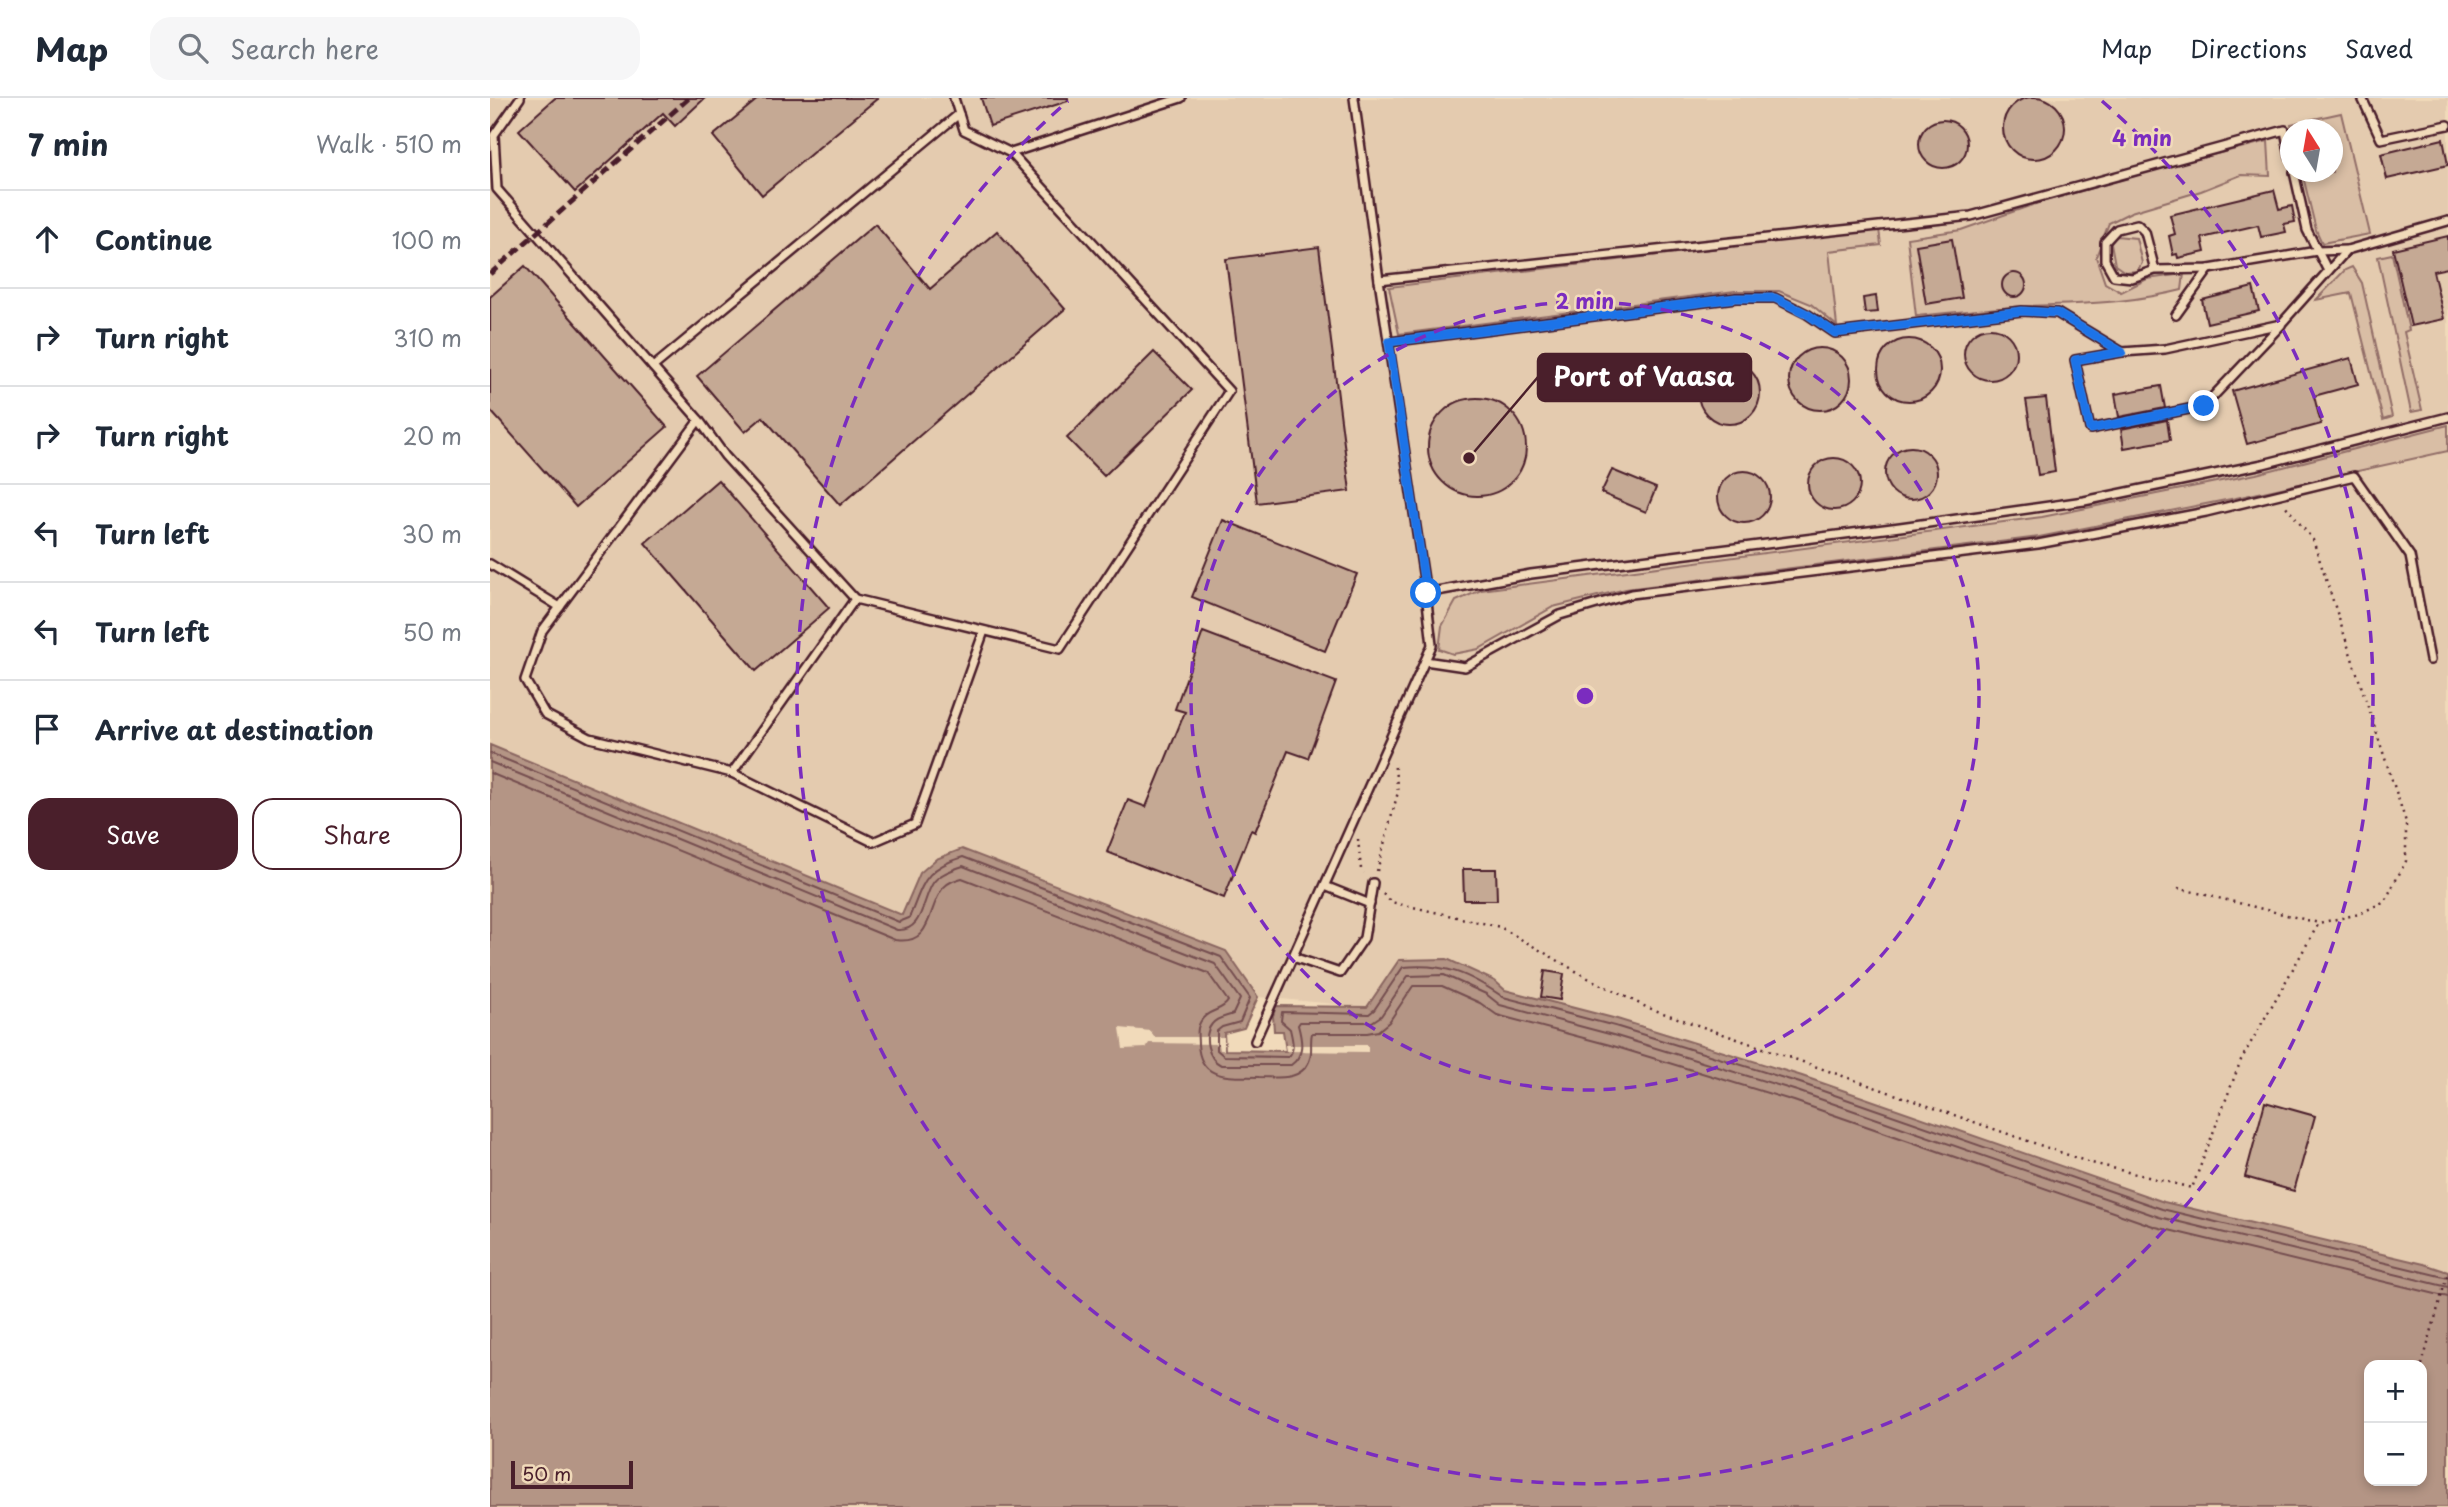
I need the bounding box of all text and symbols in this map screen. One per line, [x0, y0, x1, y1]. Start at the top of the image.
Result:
search box [150, 17, 640, 80]
text: Map [35, 23, 108, 73]
icon: search [174, 29, 212, 67]
text: Search here [230, 29, 379, 68]
text: Map [2101, 30, 2152, 66]
text: Directions [2190, 30, 2307, 66]
text: Saved [2345, 30, 2413, 66]
north arrow [2280, 119, 2343, 182]
text: 7 min [28, 121, 109, 166]
text: 4 min [2112, 121, 2172, 153]
text: Walk · 510 m [316, 126, 462, 161]
icon: ahead [28, 220, 66, 258]
text: Continue [95, 220, 212, 259]
text: 100 m [392, 222, 462, 257]
text: 2 min [1556, 284, 1614, 316]
icon: right [28, 318, 66, 356]
text: Turn right [95, 318, 229, 357]
text: 310 m [393, 320, 462, 355]
callout: Port of Vaasa [1538, 354, 1751, 401]
text: Port of Vaasa [1553, 356, 1735, 395]
route end [2188, 390, 2219, 421]
icon: right [28, 416, 66, 454]
text: Turn right [95, 416, 229, 455]
text: 20 m [403, 418, 462, 453]
icon: left [28, 514, 66, 552]
text: Turn left [95, 514, 210, 553]
text: 30 m [401, 516, 462, 551]
route start [1410, 577, 1441, 608]
icon: left [28, 612, 66, 650]
text: Turn left [95, 612, 210, 651]
text: 50 m [402, 614, 462, 649]
centre of rings [1573, 684, 1597, 708]
icon: arrive [28, 710, 66, 748]
text: Arrive at destination [95, 710, 374, 749]
button: Save [28, 798, 238, 870]
button: Share [252, 798, 462, 870]
map controls [2364, 1360, 2427, 1486]
button: + [2364, 1360, 2427, 1423]
button: − [2364, 1423, 2427, 1486]
scale bar [511, 1458, 634, 1490]
text: 50 m [522, 1459, 571, 1487]

